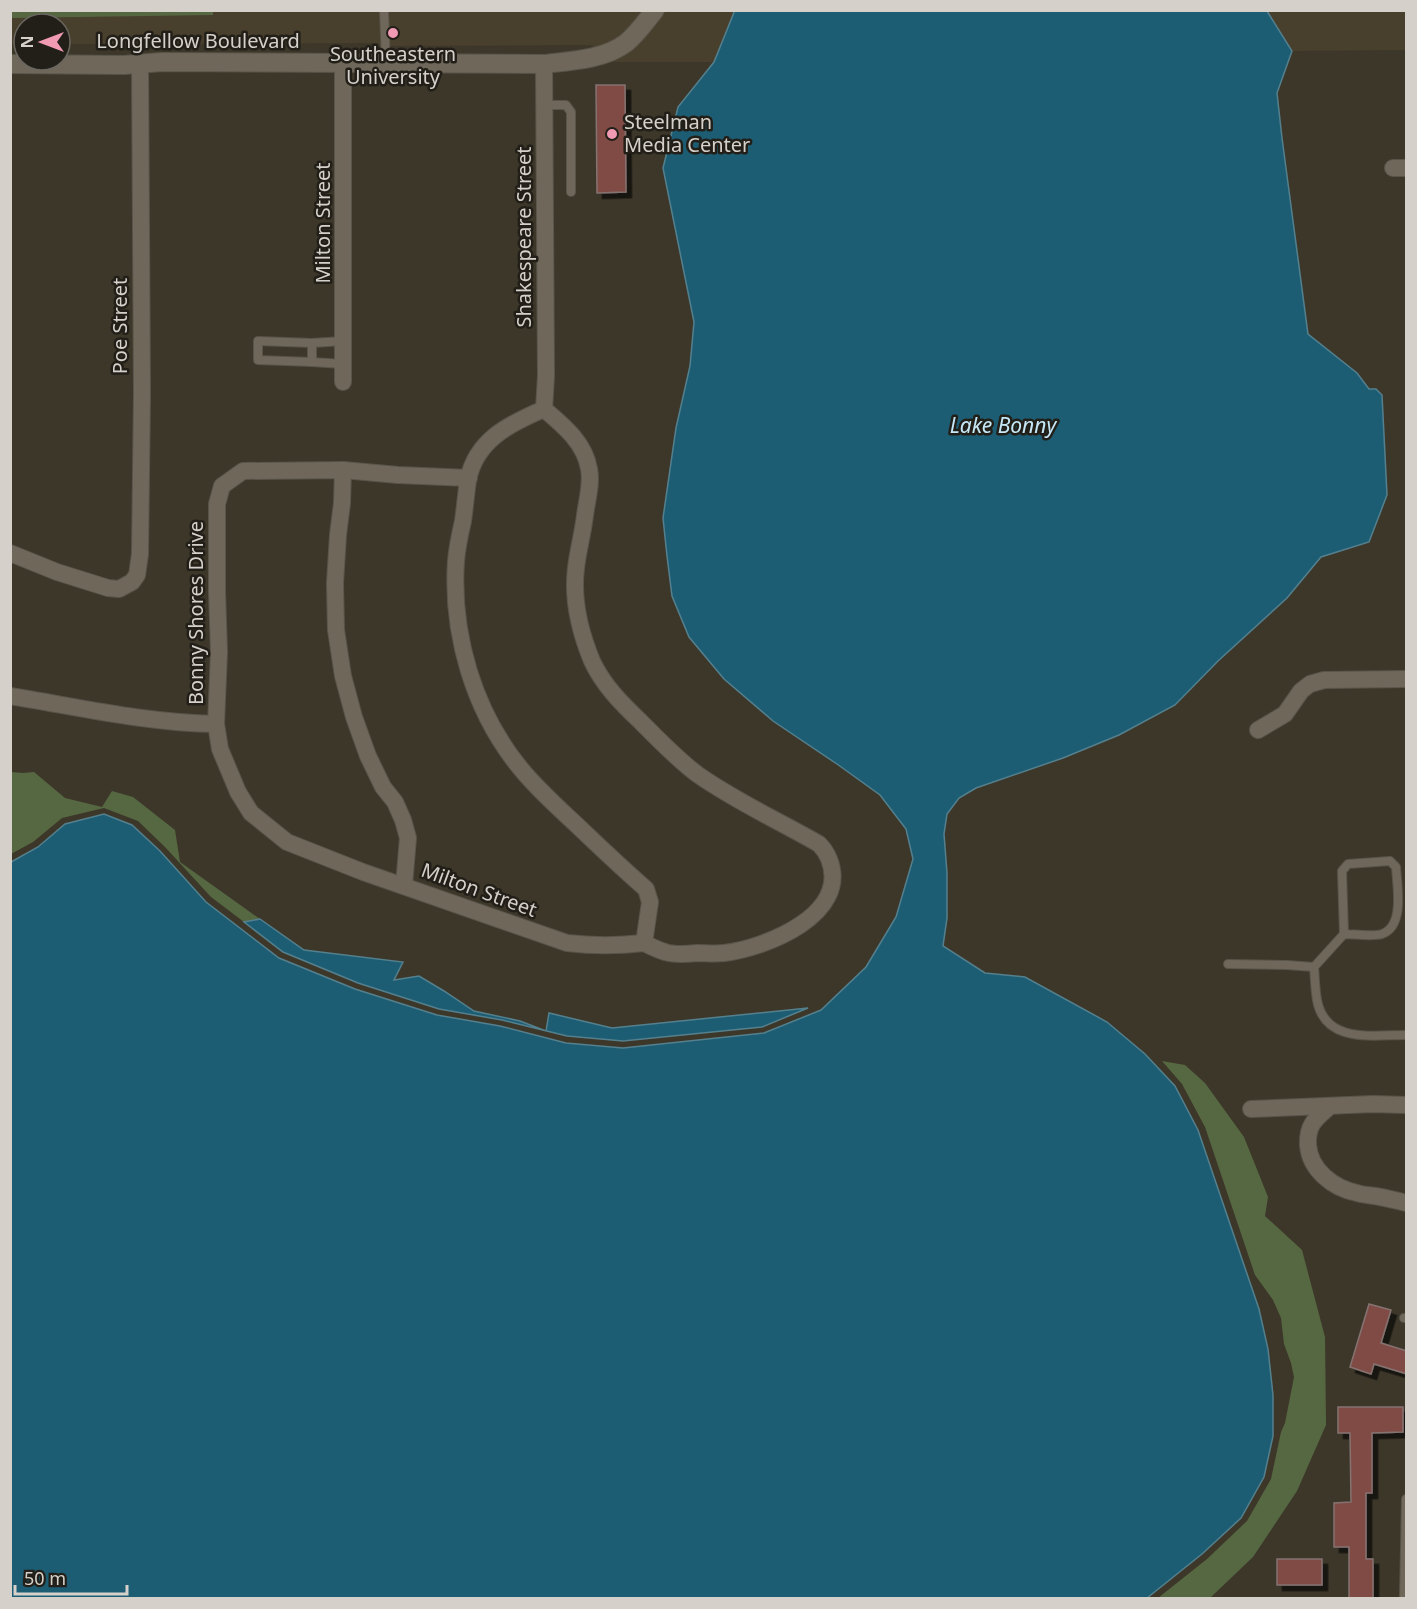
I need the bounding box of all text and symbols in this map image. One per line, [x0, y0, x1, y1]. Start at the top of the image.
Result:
north arrow [12, 12, 72, 72]
marker: Southeastern University [386, 26, 400, 40]
street label: Longfellow Boulevard [96, 27, 300, 54]
text: N [16, 35, 38, 49]
place label: Southeastern University [330, 40, 456, 90]
place label: Steelman Media Center [624, 108, 750, 158]
marker: Steelman Media Center [605, 127, 619, 141]
street label: Shakespeare Street [510, 146, 537, 328]
street label: Milton Street [309, 162, 336, 284]
street label: Poe Street [106, 278, 133, 374]
water label: Lake Bonny [950, 411, 1057, 439]
street label: Bonny Shores Drive [182, 521, 209, 705]
street label: Milton Street [418, 856, 541, 923]
scale bar [15, 1558, 128, 1596]
text: 50 m [24, 1566, 66, 1590]

